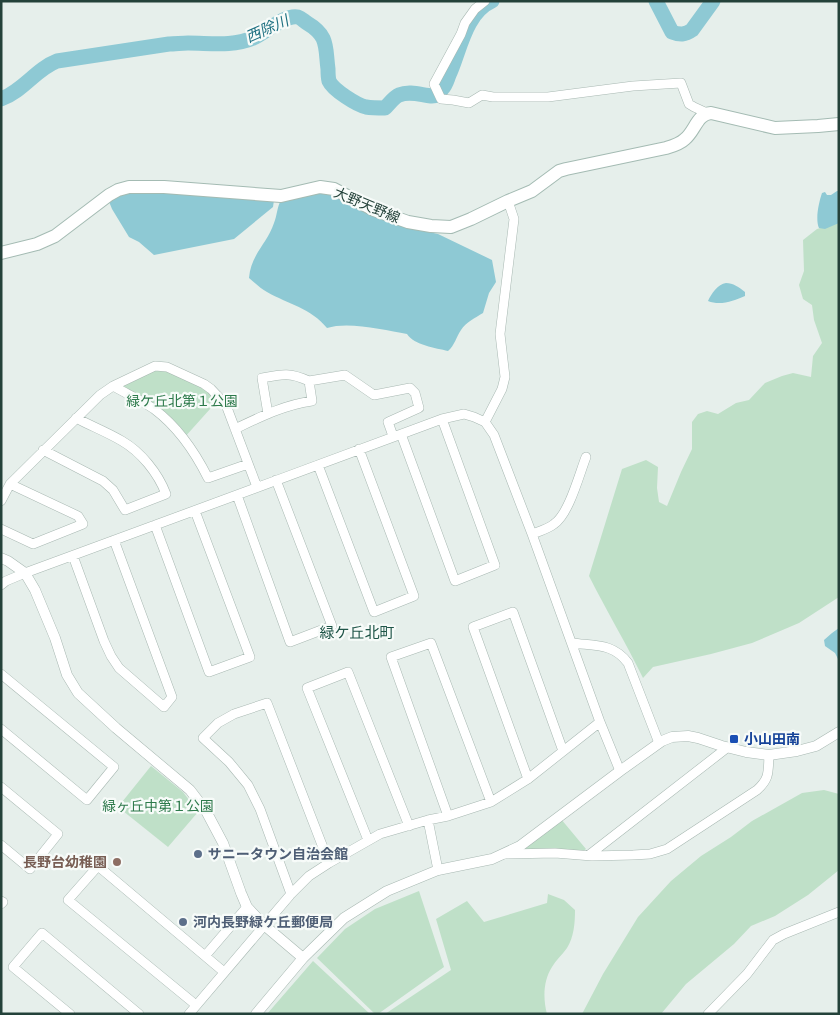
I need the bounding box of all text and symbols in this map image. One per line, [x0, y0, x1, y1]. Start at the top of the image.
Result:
water label: 西除川 [242, 9, 293, 46]
street label: 大野天野線 [331, 182, 403, 227]
park label: 緑ケ丘北第１公園 [126, 391, 238, 410]
district label: 緑ケ丘北町 [319, 622, 395, 642]
place label: 小山田南 [744, 729, 800, 748]
marker: 小山田南 [728, 733, 740, 745]
park label: 緑ヶ丘中第１公園 [102, 796, 214, 815]
place label: サニータウン自治会館 [208, 844, 348, 863]
marker: サニータウン自治会館 [192, 848, 204, 860]
place label: 長野台幼稚園 [23, 852, 107, 871]
marker: 長野台幼稚園 [111, 856, 123, 868]
place label: 河内長野緑ケ丘郵便局 [193, 912, 333, 931]
marker: 河内長野緑ケ丘郵便局 [177, 916, 189, 928]

